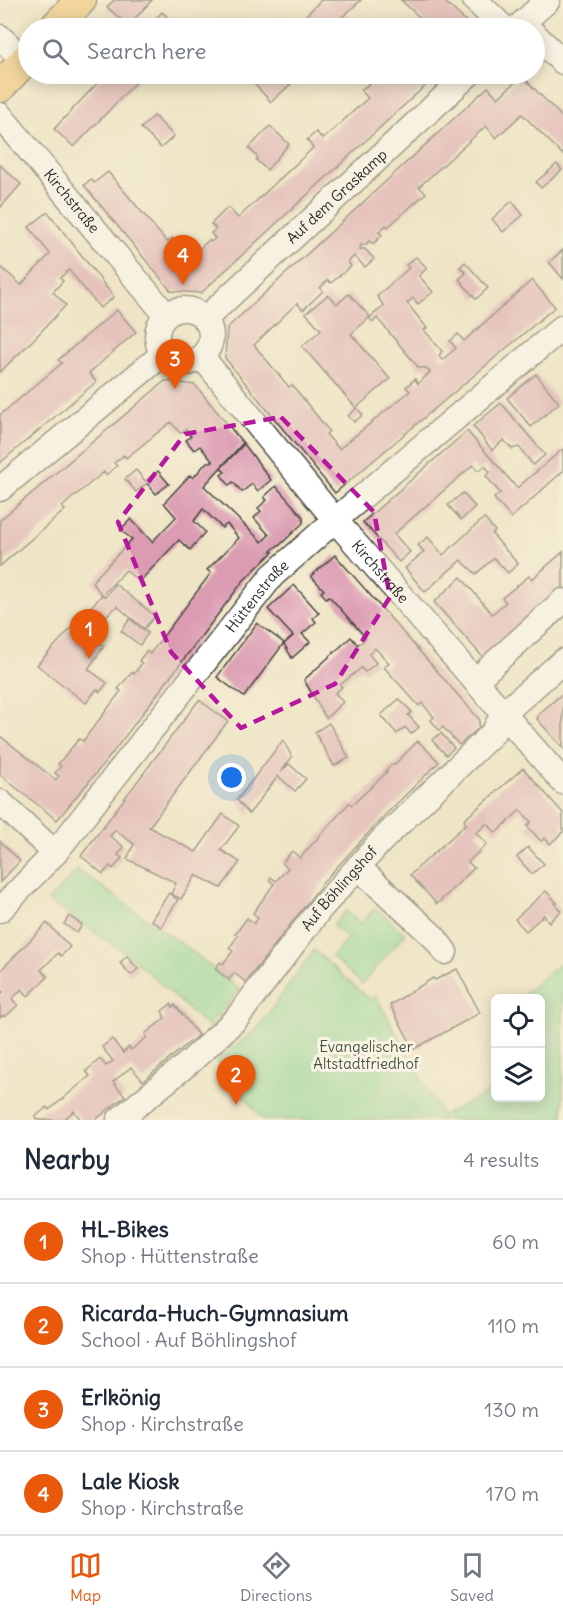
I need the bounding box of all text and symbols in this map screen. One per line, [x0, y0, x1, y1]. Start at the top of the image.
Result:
search box [18, 18, 545, 84]
icon: search [39, 35, 72, 68]
text: Search here [87, 37, 206, 65]
street label: Auf dem Graskamp [282, 145, 391, 248]
street label: Kirchstraße [40, 165, 104, 237]
pin: 4 [164, 236, 202, 285]
pin: 3 [156, 340, 195, 389]
street label: Kirchstraße [348, 536, 413, 607]
street label: Hüttenstraße [221, 556, 292, 636]
pin: 1 [70, 610, 109, 659]
your location [217, 763, 246, 792]
street label: Auf Böhlingshof [297, 841, 382, 935]
map controls [491, 994, 545, 1102]
button: locate [491, 994, 545, 1048]
park label: Evangelischer Altstadtfriedhof [313, 1037, 420, 1073]
button: layers [491, 1048, 545, 1102]
pin: 2 [216, 1056, 256, 1105]
text: Nearby [24, 1143, 110, 1176]
text: 4 results [463, 1147, 539, 1172]
text: HL-Bikes [81, 1215, 169, 1243]
text: 1 [40, 1229, 47, 1254]
text: 60 m [492, 1229, 539, 1254]
text: Shop · Hüttenstraße [81, 1243, 259, 1268]
text: Ricarda-Huch-Gymnasium [81, 1299, 349, 1327]
text: 2 [38, 1313, 49, 1338]
text: 110 m [488, 1313, 539, 1338]
text: School · Auf Böhlingshof [81, 1327, 296, 1352]
text: Erlkönig [81, 1383, 161, 1411]
text: 3 [38, 1397, 49, 1422]
text: 130 m [484, 1397, 539, 1422]
text: Shop · Kirchstraße [81, 1411, 244, 1436]
text: Lale Kiosk [81, 1467, 180, 1495]
text: 4 [38, 1481, 49, 1506]
text: 170 m [486, 1481, 539, 1506]
text: Shop · Kirchstraße [81, 1495, 244, 1520]
tab: Map [69, 1549, 102, 1605]
tab: Directions [240, 1549, 312, 1605]
tab: Saved [450, 1549, 494, 1605]

